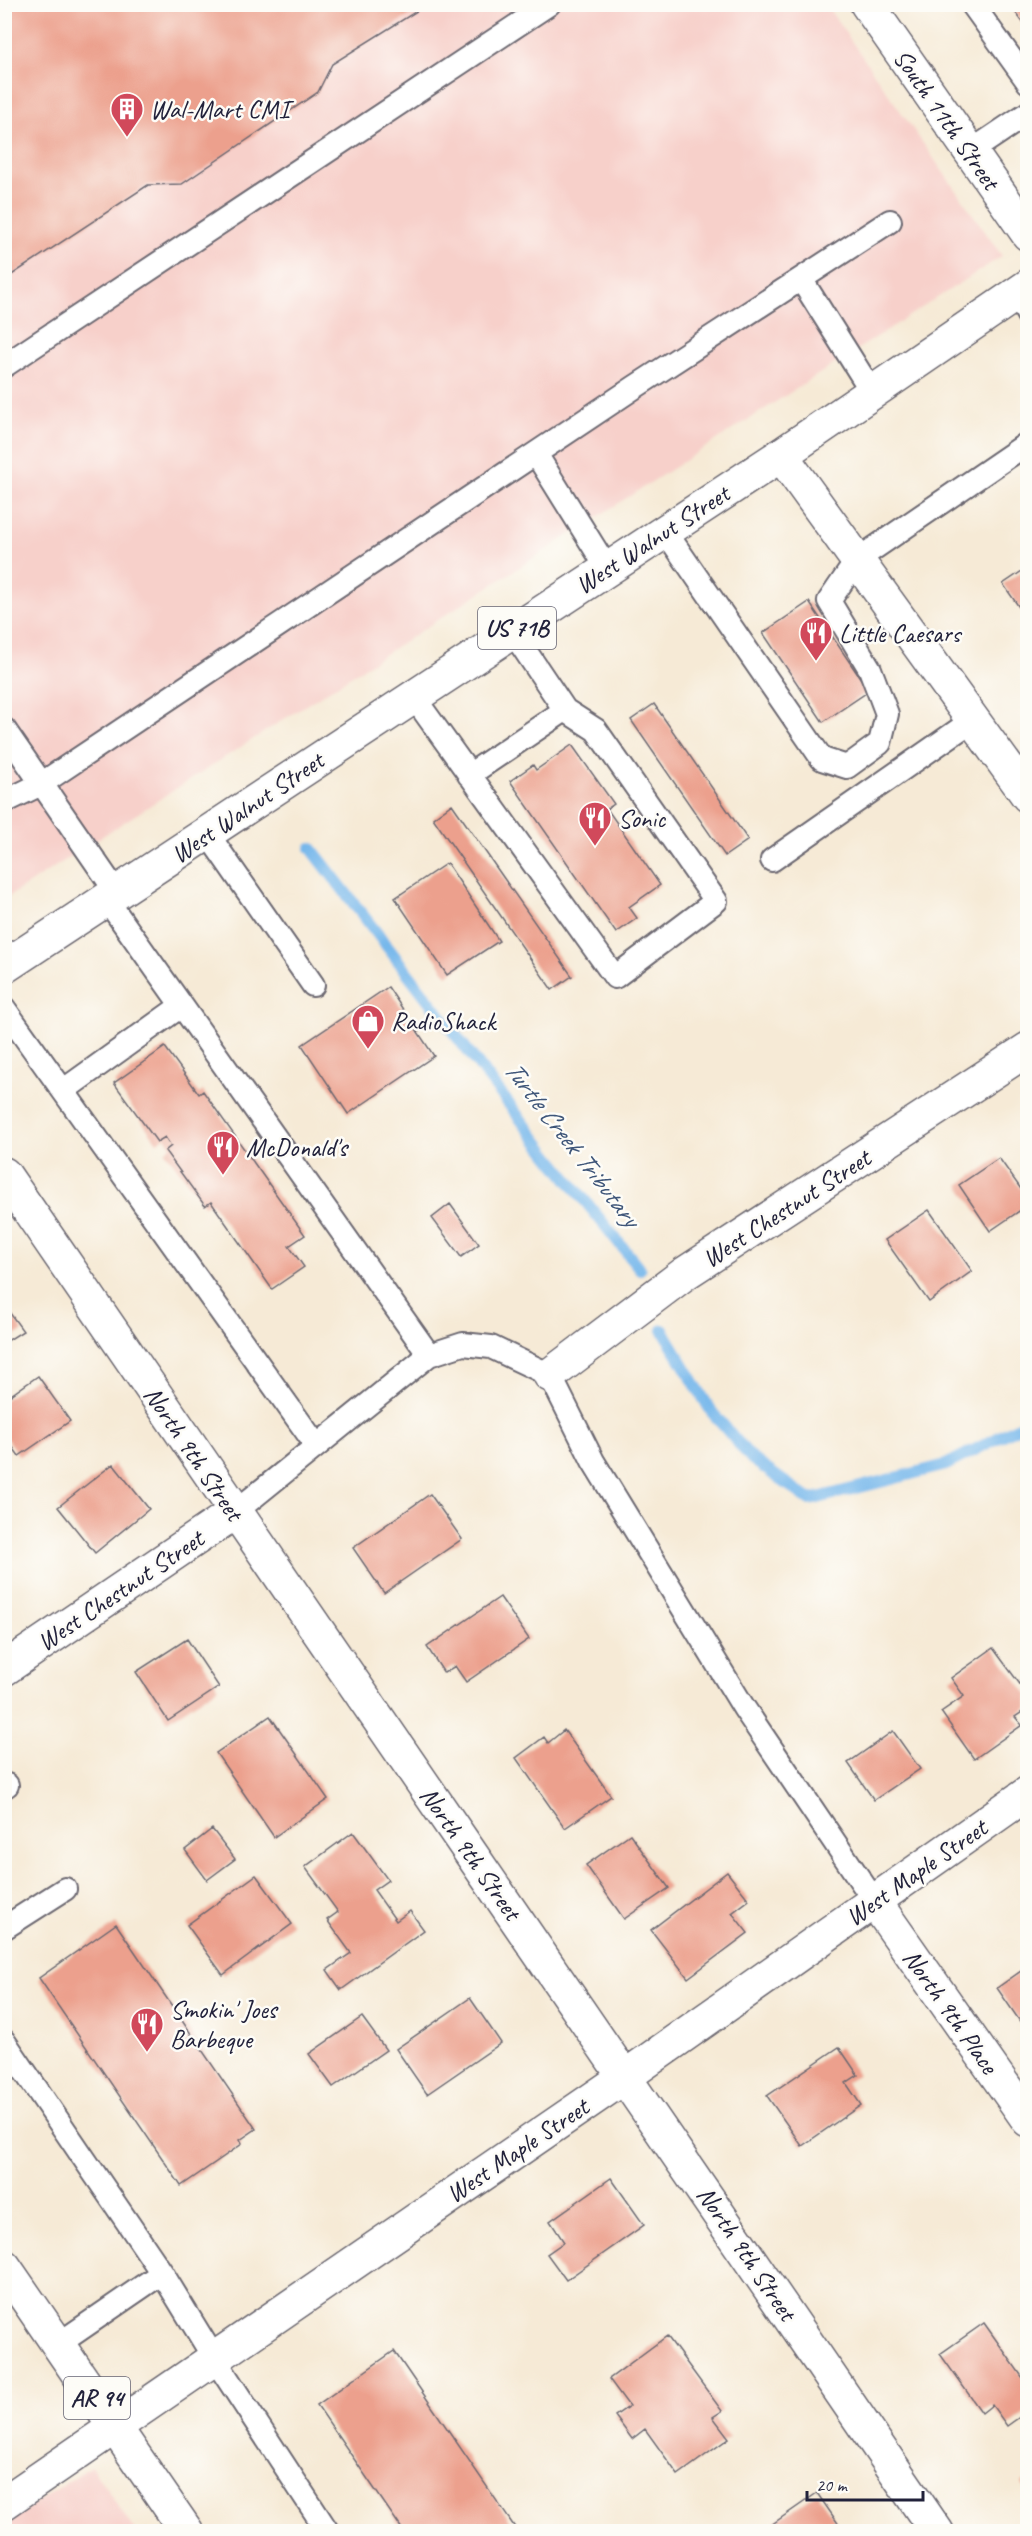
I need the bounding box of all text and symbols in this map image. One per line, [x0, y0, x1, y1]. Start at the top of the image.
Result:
street label: South 11th Street [886, 43, 1009, 198]
building icon: Wal-Mart CMI [109, 91, 145, 138]
place label: Wal-Mart CMI [150, 93, 295, 126]
street label: West Walnut Street [569, 476, 738, 601]
road number: US 71B [478, 607, 556, 649]
restaurant icon: Little Caesars [798, 615, 834, 662]
place label: Little Caesars [839, 617, 963, 650]
street label: West Walnut Street [165, 743, 332, 871]
restaurant icon: Sonic [577, 800, 613, 847]
place label: Sonic [618, 802, 666, 835]
shop icon: RadioShack [350, 1003, 386, 1050]
place label: RadioShack [391, 1005, 498, 1038]
water label: Turtle Creek Tributary [497, 1053, 650, 1237]
restaurant icon: McDonald's [205, 1129, 241, 1176]
place label: McDonald's [246, 1131, 349, 1164]
street label: West Chestnut Street [696, 1141, 879, 1275]
street label: North 9th Street [136, 1380, 252, 1529]
street label: West Chestnut Street [31, 1521, 212, 1658]
street label: North 9th Street [413, 1780, 530, 1928]
street label: West Maple Street [839, 1810, 995, 1933]
street label: North 9th Place [896, 1943, 1006, 2081]
place label: Smokin' Joes Barbeque [170, 1993, 279, 2056]
restaurant icon: Smokin' Joes Barbeque [129, 2006, 165, 2053]
street label: West Maple Street [440, 2089, 597, 2210]
street label: North 9th Street [689, 2180, 805, 2329]
road number: AR 94 [64, 2377, 130, 2419]
scale bar [807, 2464, 922, 2502]
text: 20 m [816, 2474, 849, 2496]

